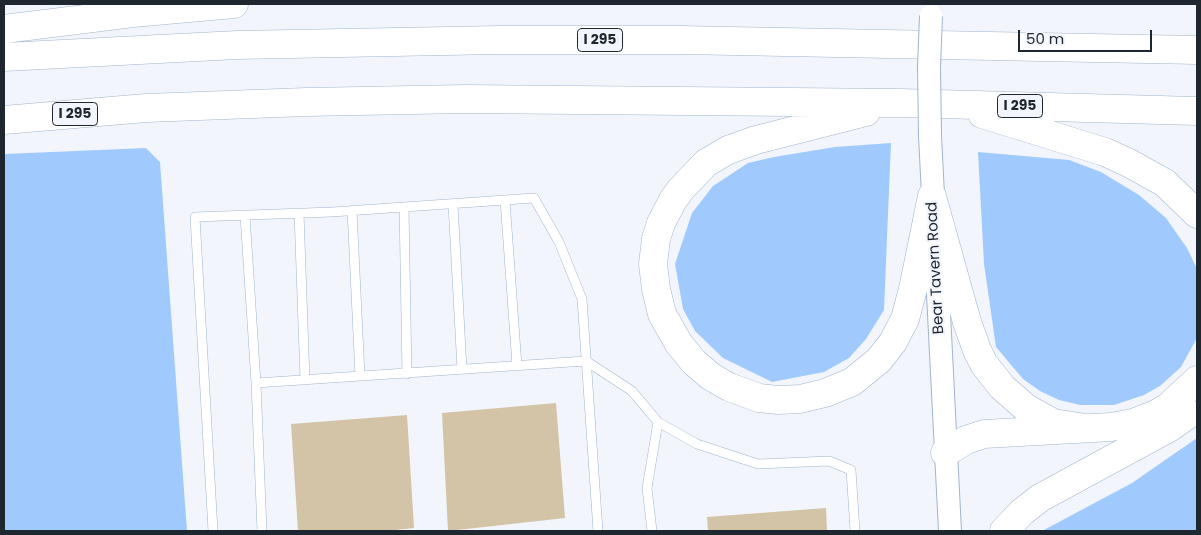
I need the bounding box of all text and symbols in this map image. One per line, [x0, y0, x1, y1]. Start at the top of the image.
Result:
scale bar [1021, 20, 1155, 52]
road number: I 295 [578, 28, 622, 52]
text: 50 m [1026, 28, 1064, 49]
road number: I 295 [998, 94, 1042, 118]
road number: I 295 [52, 102, 98, 126]
street label: Bear Tavern Road [924, 201, 948, 335]

